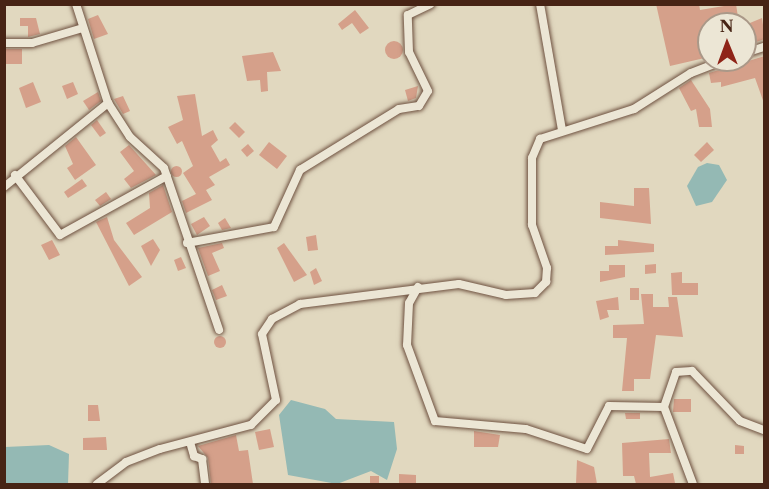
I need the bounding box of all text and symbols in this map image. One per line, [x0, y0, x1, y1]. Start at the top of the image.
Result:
north arrow [697, 12, 757, 72]
text: N [720, 16, 734, 36]

